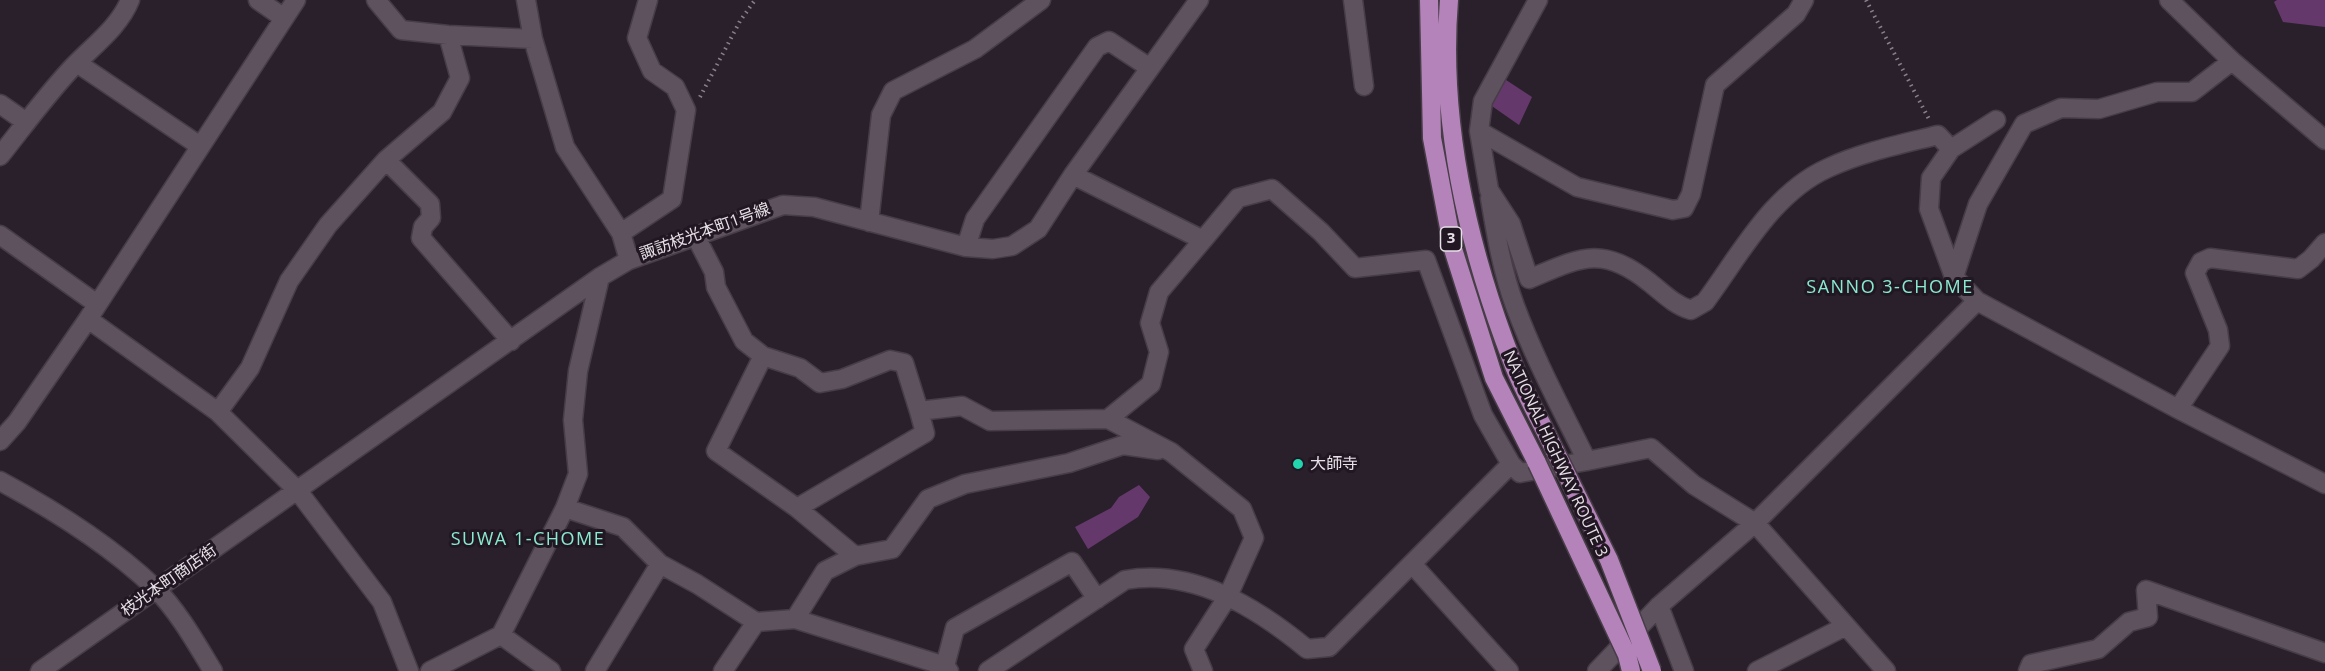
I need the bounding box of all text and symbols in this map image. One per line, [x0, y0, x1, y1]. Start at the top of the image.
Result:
street label: 諏訪枝光本町1号線 [637, 200, 773, 264]
road number: 3 [1440, 227, 1462, 251]
district label: SANNO 3-CHOME [1806, 277, 1974, 299]
street label: NATIONAL HIGHWAY ROUTE 3 [1499, 348, 1611, 560]
place label: 大師寺 [1310, 454, 1358, 474]
marker: 大師寺 [1291, 457, 1305, 471]
district label: SUWA 1-CHOME [451, 529, 605, 551]
street label: 枝光本町商店街 [118, 541, 220, 621]

